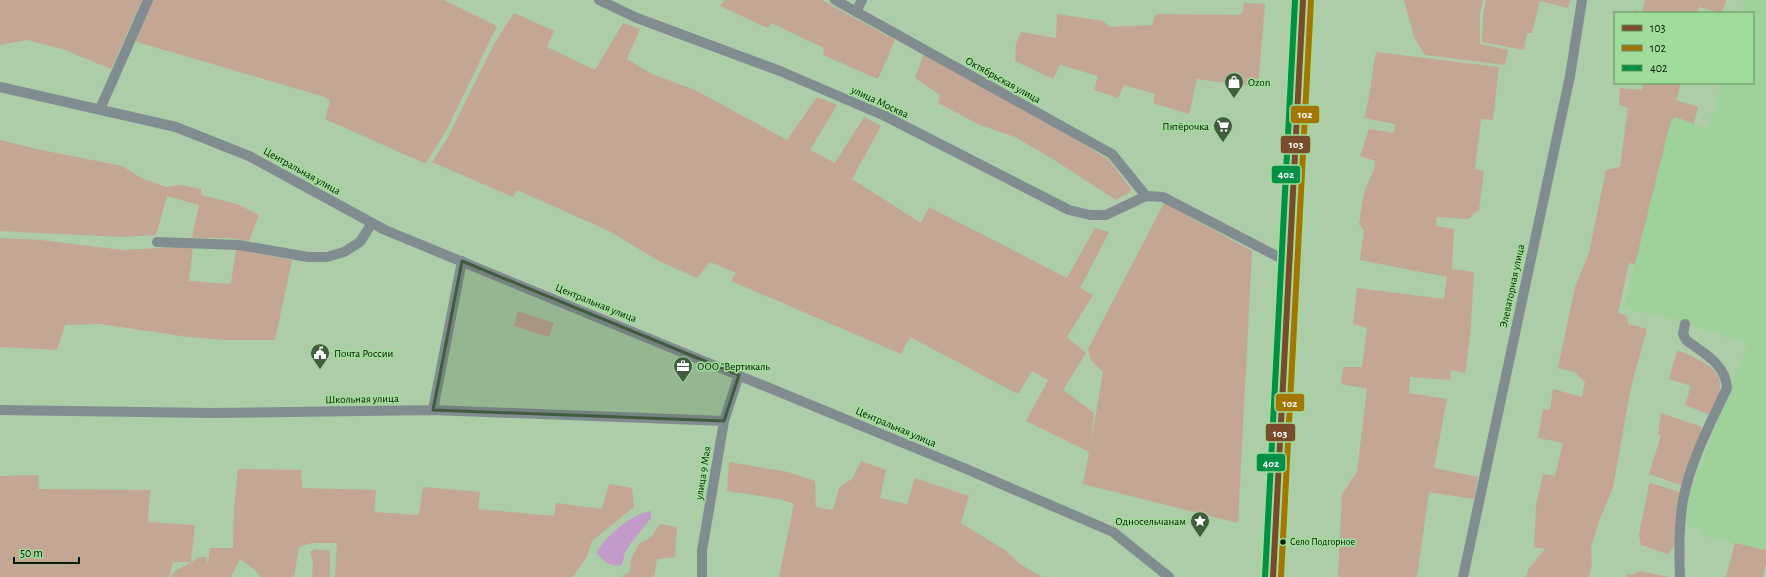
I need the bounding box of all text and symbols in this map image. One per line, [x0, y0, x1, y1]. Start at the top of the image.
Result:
legend [1614, 12, 1754, 84]
text: 103 [1650, 22, 1665, 34]
text: 102 [1650, 42, 1666, 54]
street label: Октябрьская улица [964, 55, 1042, 105]
text: 402 [1650, 62, 1668, 74]
shop icon: Ozon [1223, 71, 1245, 99]
place label: Ozon [1248, 77, 1270, 88]
street label: улица Москва [849, 84, 910, 120]
line badge: 102 [1290, 105, 1320, 124]
text: 102 [1298, 109, 1312, 120]
supermarket icon: Пятёрочка [1212, 115, 1234, 143]
place label: Пятёрочка [1162, 121, 1209, 132]
line badge: 103 [1280, 135, 1311, 154]
text: 103 [1289, 139, 1303, 150]
street label: Центральная улица [261, 145, 343, 197]
line badge: 402 [1271, 165, 1301, 184]
text: 402 [1278, 169, 1294, 180]
street label: Элеваторная улица [1498, 243, 1526, 329]
street label: Центральная улица [554, 282, 638, 324]
public building icon: Почта России [309, 342, 331, 370]
place label: Почта России [334, 348, 393, 359]
office icon: ООО "Вертикаль [672, 355, 694, 383]
place label: ООО "Вертикаль [697, 361, 770, 372]
street label: Школьная улица [325, 393, 399, 405]
line badge: 102 [1275, 393, 1305, 412]
text: 102 [1283, 398, 1297, 409]
street label: Центральная улица [854, 405, 938, 449]
line badge: 103 [1265, 423, 1296, 442]
text: 103 [1273, 428, 1287, 439]
street label: улица 9 Мая [693, 445, 713, 501]
line badge: 402 [1256, 453, 1286, 472]
text: 402 [1263, 458, 1279, 469]
place icon: Односельчанам [1189, 510, 1211, 538]
place label: Односельчанам [1115, 516, 1186, 527]
marker: Село Подгорное [1278, 537, 1288, 547]
place label: Село Подгорное [1290, 537, 1356, 547]
scale bar [14, 539, 79, 565]
text: 50 m [20, 547, 43, 559]

